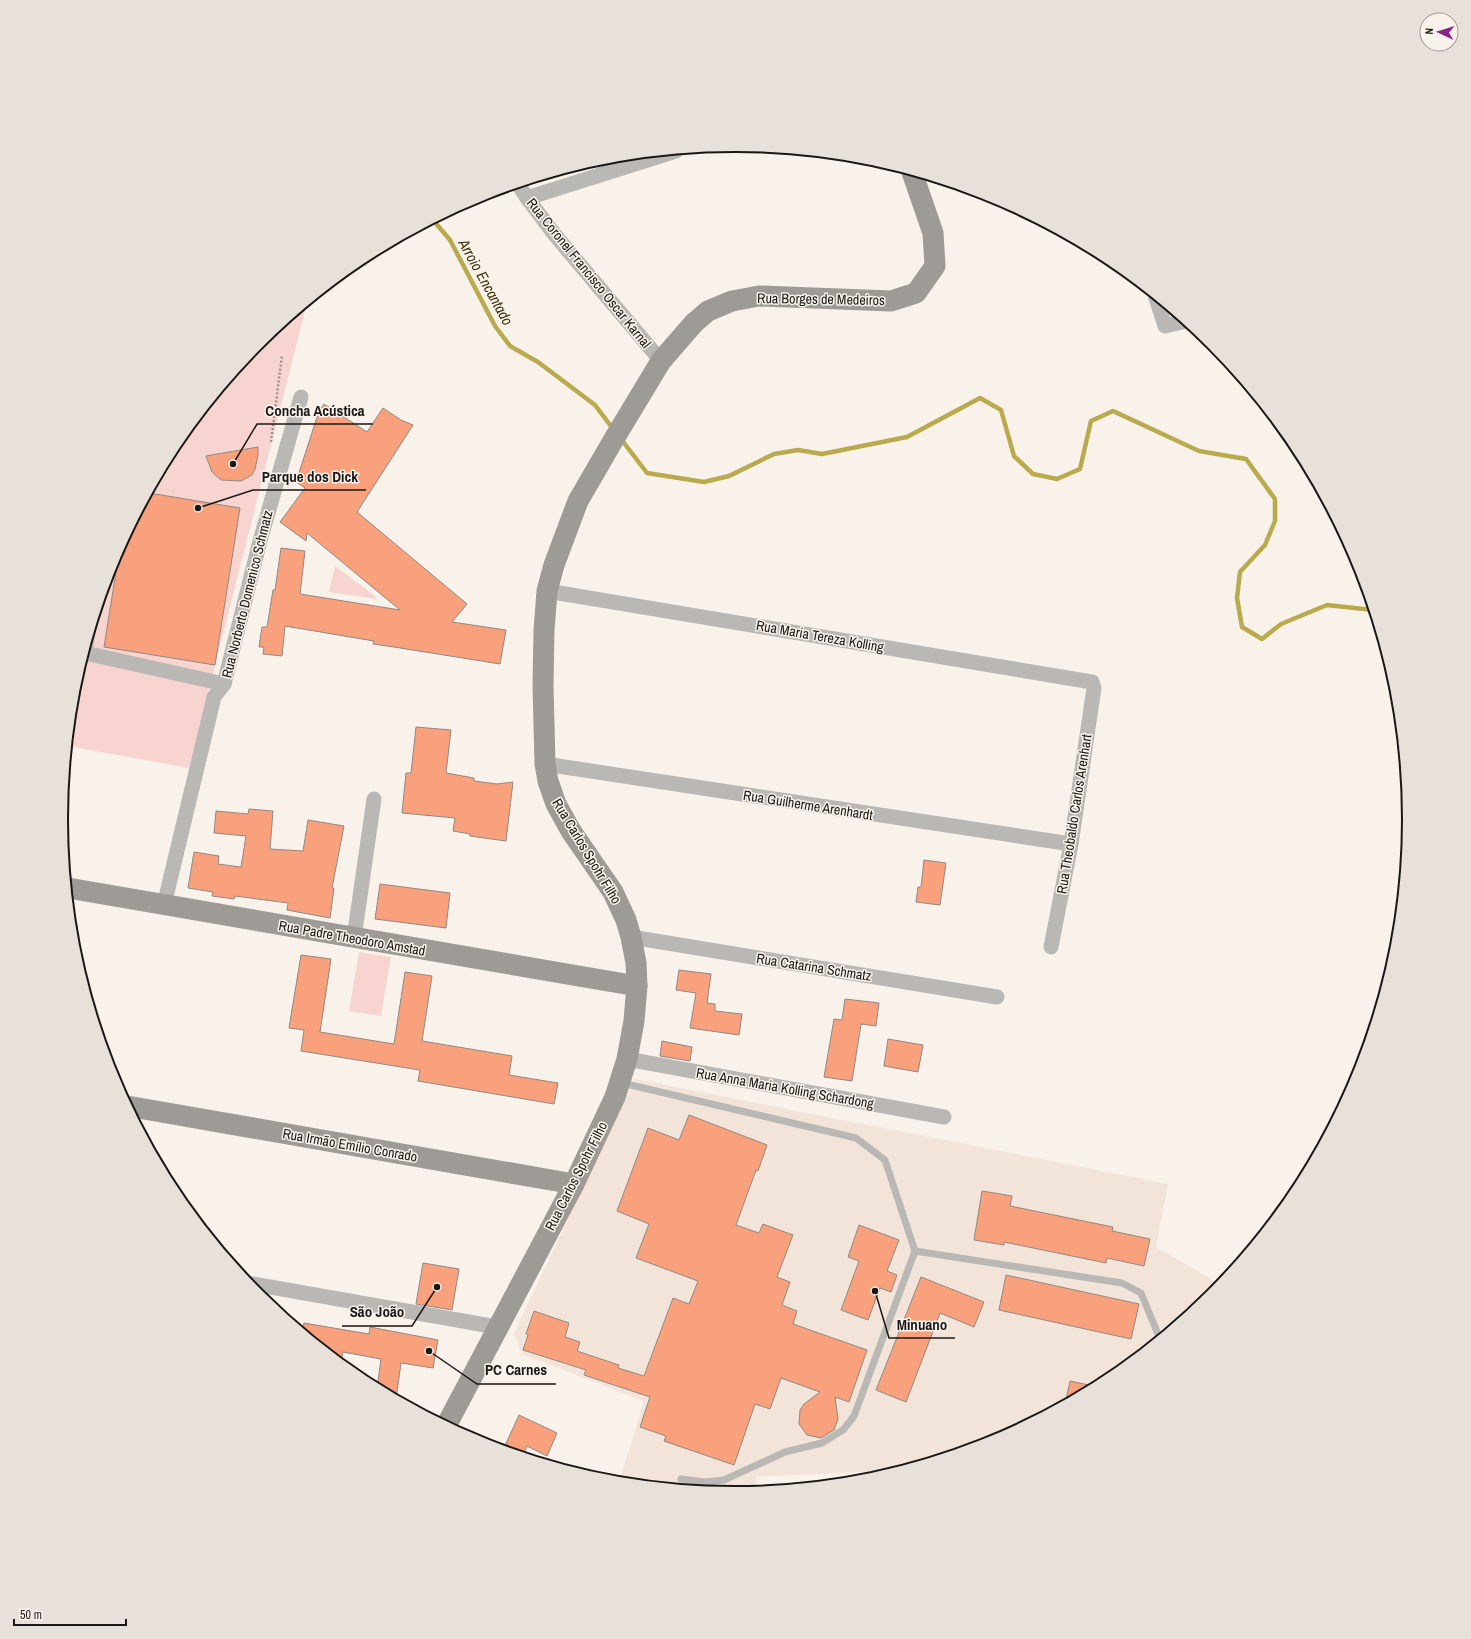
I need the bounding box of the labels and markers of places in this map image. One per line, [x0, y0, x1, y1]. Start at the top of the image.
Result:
callout: Concha Acústica [257, 397, 373, 424]
callout: Parque dos Dick [253, 463, 366, 490]
callout: São João [342, 1299, 412, 1326]
callout: Minuano [889, 1311, 955, 1338]
callout: PC Carnes [477, 1357, 556, 1384]

